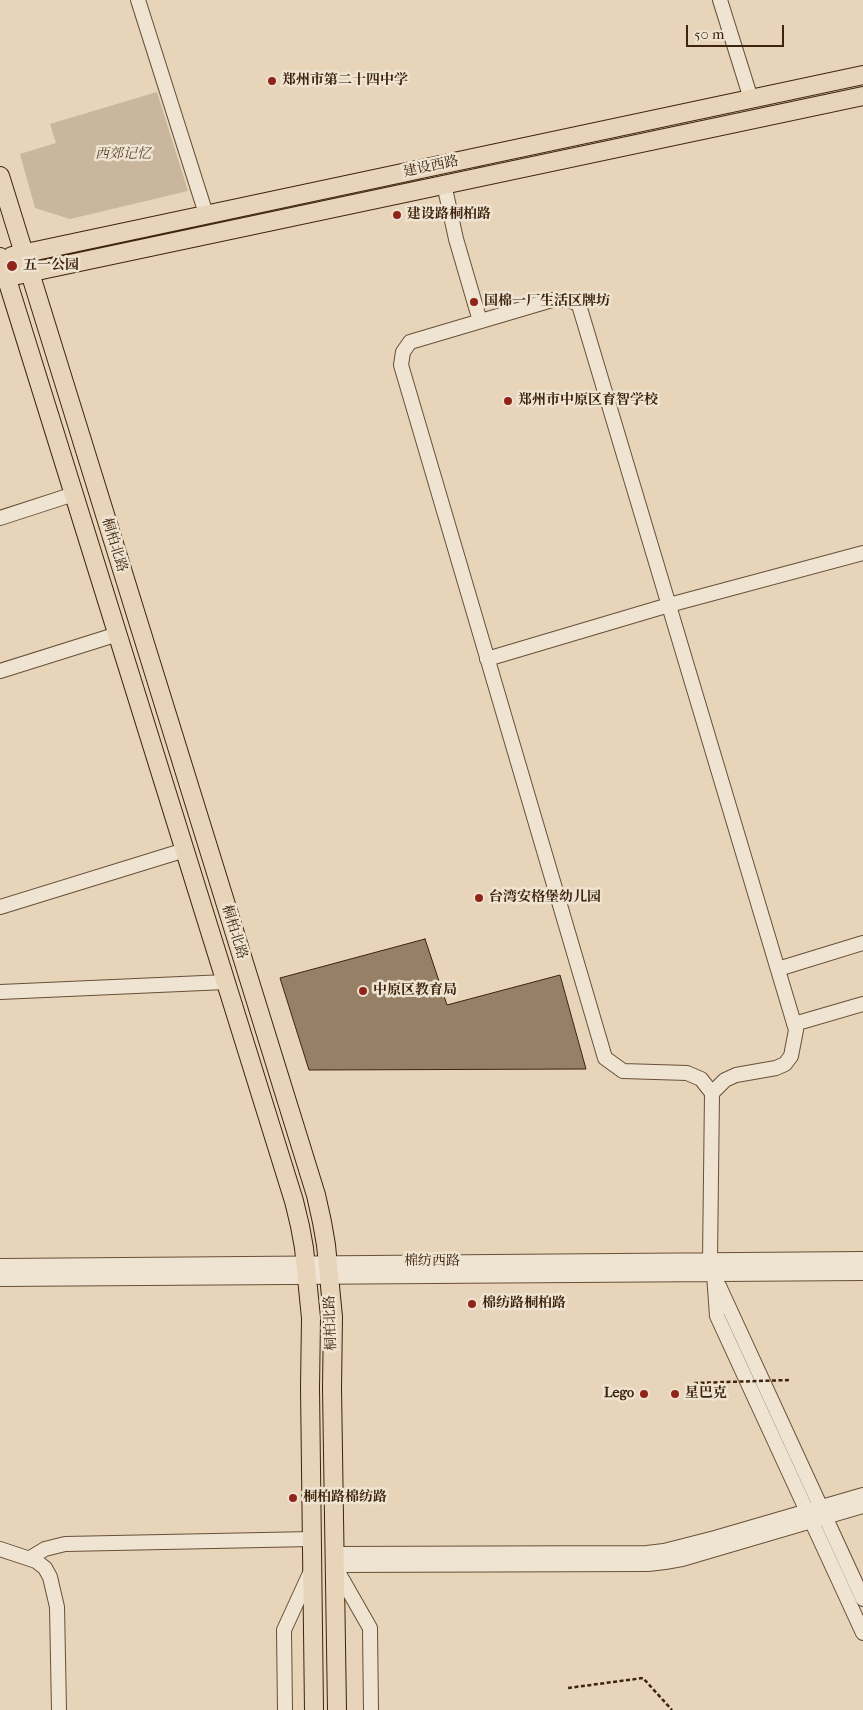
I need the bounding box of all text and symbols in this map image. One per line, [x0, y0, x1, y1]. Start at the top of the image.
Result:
scale bar [688, 15, 786, 47]
text: 50 m [694, 25, 724, 43]
place label: 郑州市第二十四中学 [282, 73, 408, 89]
marker: 郑州市第二十四中学 [266, 75, 278, 87]
park label: 西郊记忆 [95, 147, 151, 163]
street label: 建设西路 [402, 153, 460, 181]
place label: 建设路桐柏路 [407, 207, 491, 223]
marker: 建设路桐柏路 [391, 209, 403, 221]
place label: 五一公园 [23, 258, 79, 274]
marker: 五一公园 [5, 259, 19, 273]
place label: 国棉一厂生活区牌坊 [484, 294, 610, 310]
marker: 国棉一厂生活区牌坊 [468, 296, 480, 308]
place label: 郑州市中原区育智学校 [518, 393, 658, 409]
marker: 郑州市中原区育智学校 [502, 395, 514, 407]
street label: 桐柏北路 [98, 516, 130, 574]
place label: 台湾安格堡幼儿园 [489, 890, 601, 906]
marker: 台湾安格堡幼儿园 [473, 892, 485, 904]
street label: 桐柏北路 [218, 903, 250, 961]
place label: 中原区教育局 [373, 983, 457, 999]
marker: 中原区教育局 [357, 985, 369, 997]
street label: 棉纺西路 [404, 1254, 460, 1270]
street label: 桐柏北路 [322, 1295, 340, 1351]
place label: 棉纺路桐柏路 [482, 1296, 566, 1312]
marker: 棉纺路桐柏路 [466, 1298, 478, 1310]
place label: Lego [604, 1386, 634, 1402]
place label: 星巴克 [685, 1386, 727, 1402]
marker: Lego [638, 1388, 650, 1400]
marker: 星巴克 [669, 1388, 681, 1400]
place label: 桐柏路棉纺路 [303, 1490, 387, 1506]
marker: 桐柏路棉纺路 [287, 1492, 299, 1504]

